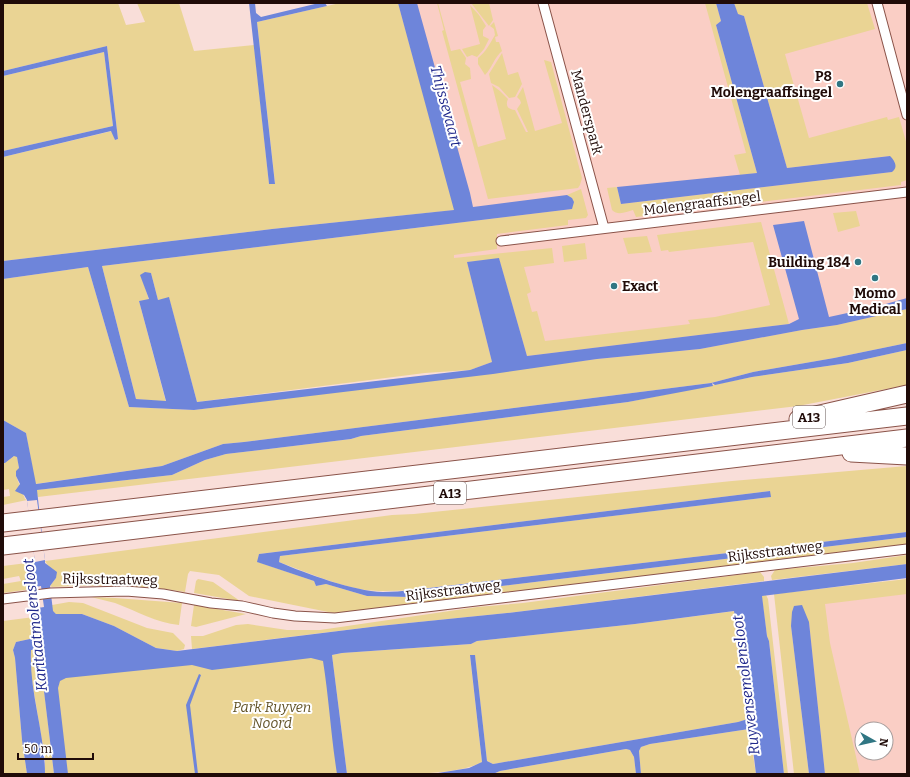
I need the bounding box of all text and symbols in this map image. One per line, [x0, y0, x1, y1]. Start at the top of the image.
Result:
water label: Thijssevaart [427, 63, 466, 149]
street label: Manderspark [567, 68, 606, 157]
place label: P8 Molengraaffsingel [711, 68, 833, 101]
marker: P8 Molengraaffsingel [835, 79, 845, 89]
street label: Molengraaffsingel [642, 188, 762, 219]
place label: Building 184 [768, 254, 850, 271]
marker: Building 184 [853, 257, 863, 267]
marker: Momo Medical [870, 273, 880, 283]
place label: Exact [622, 278, 659, 295]
marker: Exact [609, 281, 619, 291]
place label: Momo Medical [849, 285, 902, 318]
road number: A13 [793, 406, 825, 428]
road number: A13 [434, 482, 466, 504]
street label: Rijksstraatweg [727, 537, 824, 566]
water label: Karitaatmolensloot [19, 557, 51, 692]
street label: Rijksstraatweg [62, 570, 158, 589]
street label: Rijksstraatweg [405, 576, 502, 605]
water label: Ruyvensemolensloot [728, 613, 764, 756]
park label: Park Ruyven Noord [233, 699, 311, 732]
north arrow [854, 721, 894, 761]
scale bar [18, 735, 93, 761]
text: N [876, 737, 890, 748]
text: 50 m [24, 742, 53, 756]

